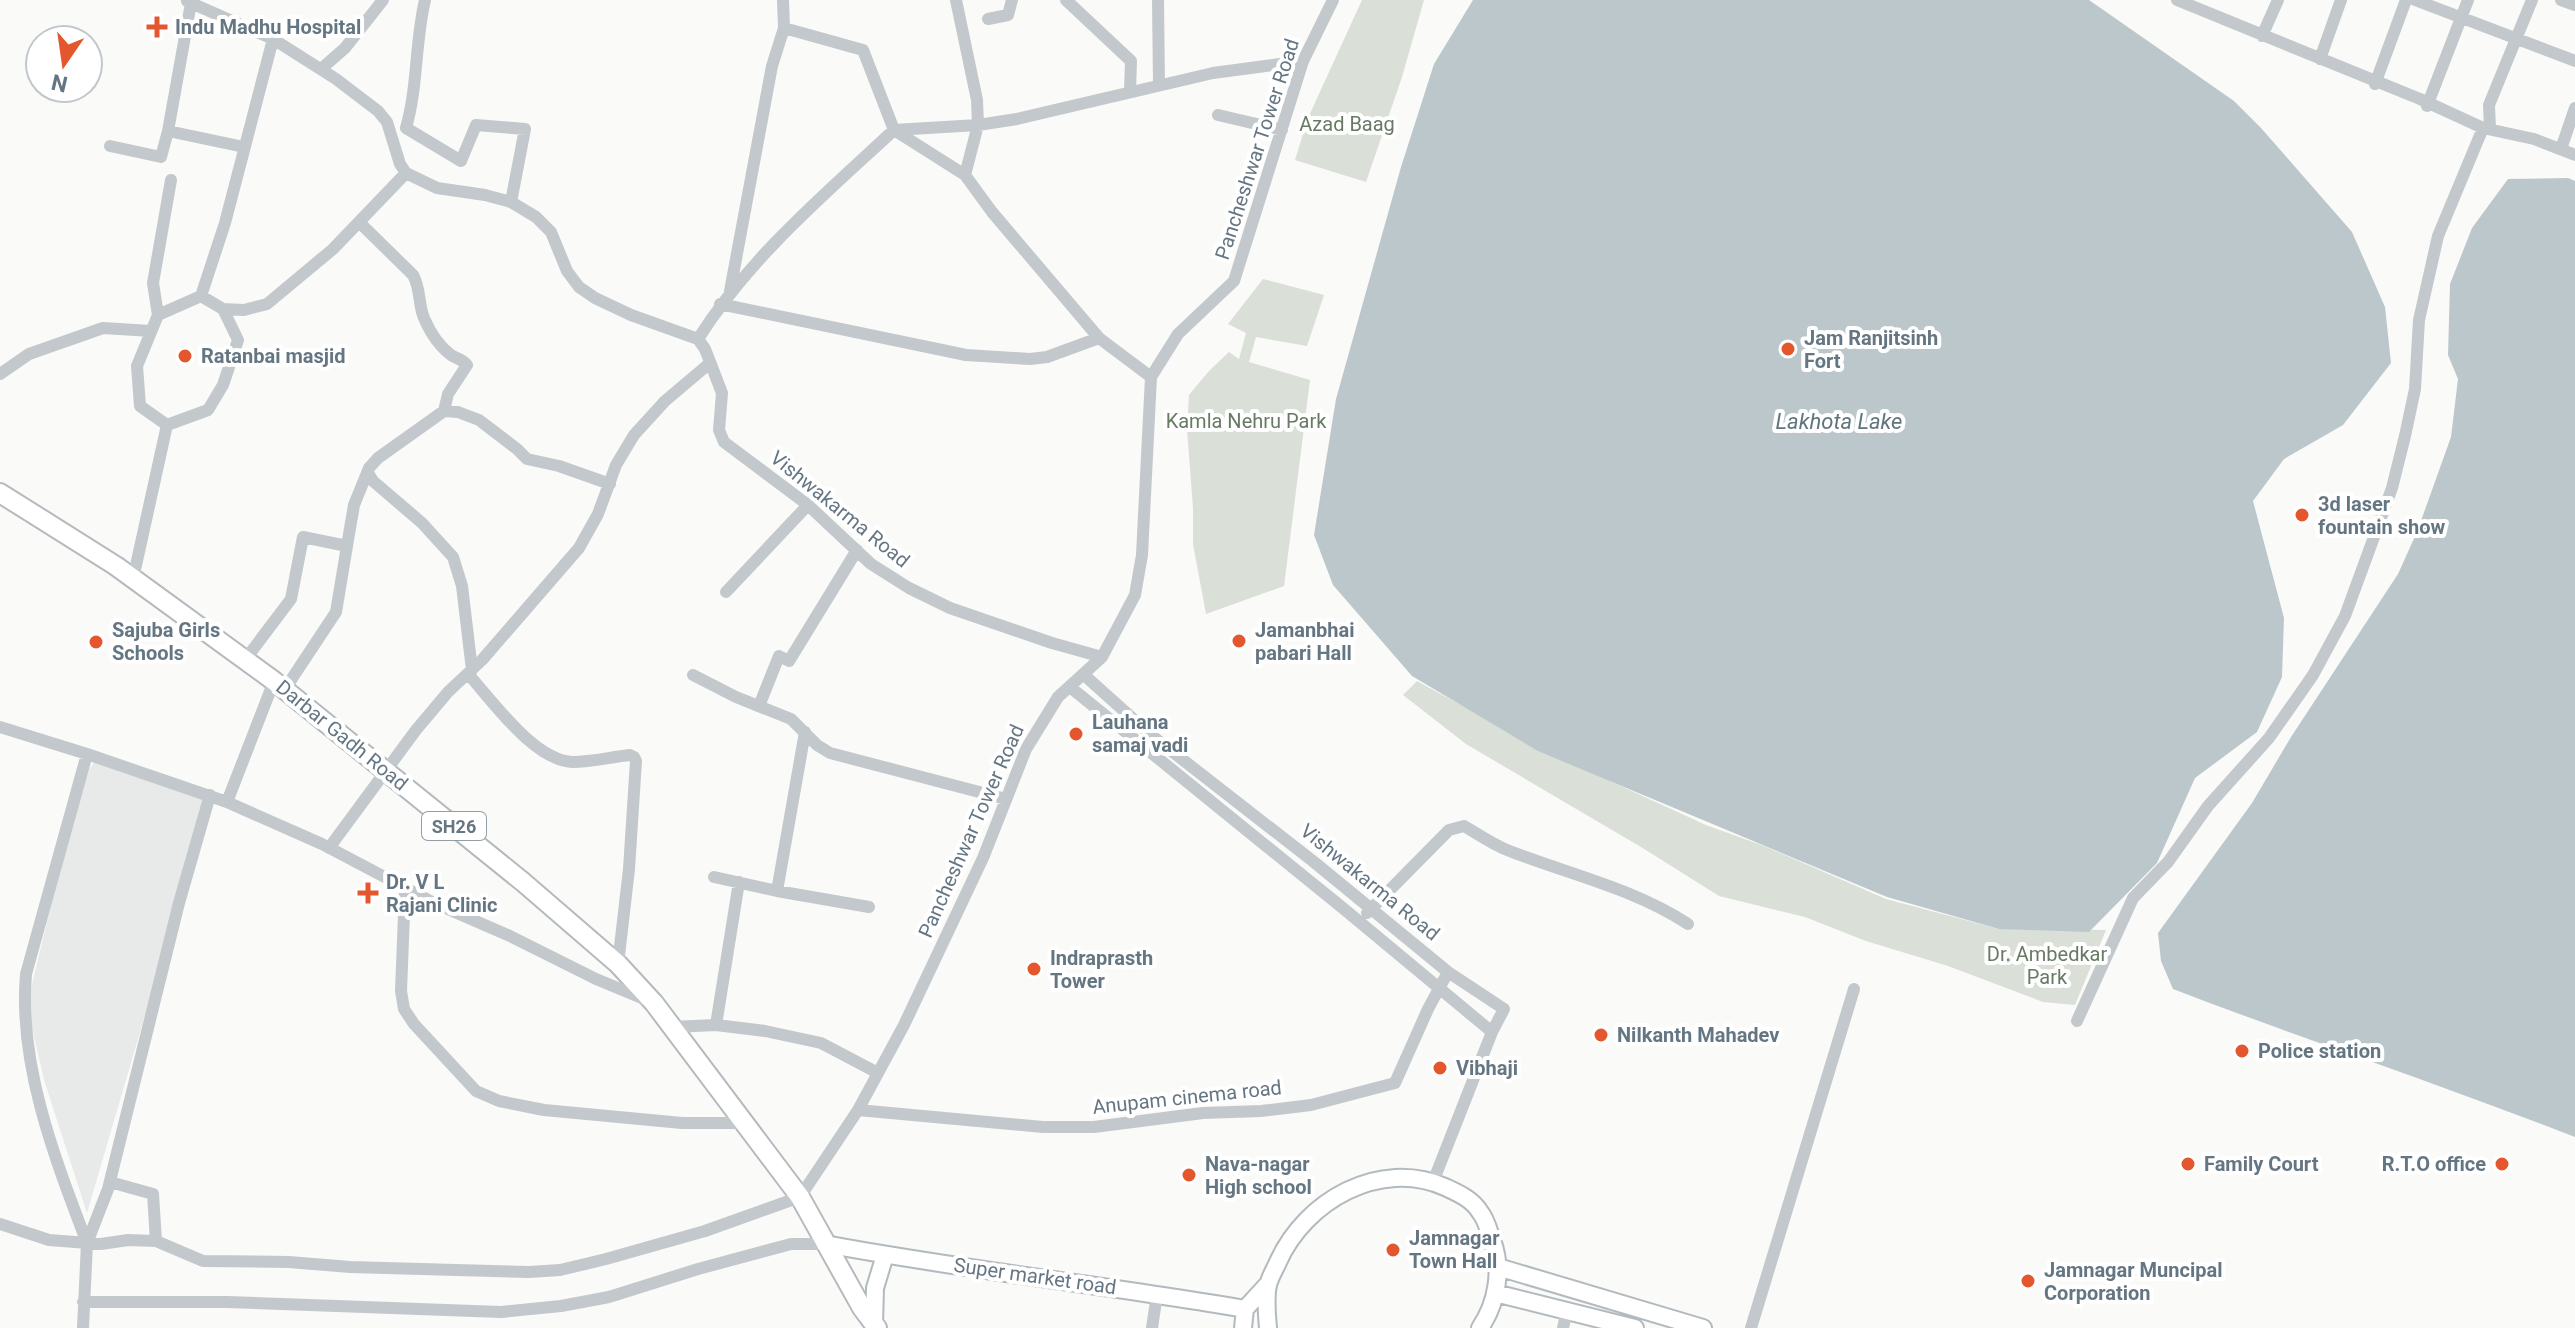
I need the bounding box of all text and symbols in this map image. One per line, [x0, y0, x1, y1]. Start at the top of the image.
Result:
place label: Indu Madhu Hospital [175, 15, 361, 39]
marker: Indu Madhu Hospital [146, 16, 168, 38]
north arrow [24, 24, 104, 104]
street label: Pancheshwar Tower Road [1210, 36, 1304, 262]
text: N [49, 69, 70, 97]
park label: Azad Baag [1299, 112, 1395, 136]
place label: Jam Ranjitsinh Fort [1804, 326, 1938, 373]
marker: Jam Ranjitsinh Fort [1779, 340, 1797, 358]
place label: Ratanbai masjid [201, 344, 345, 368]
marker: Ratanbai masjid [176, 347, 194, 365]
park label: Kamla Nehru Park [1166, 409, 1327, 433]
water label: Lakhota Lake [1776, 409, 1902, 434]
street label: Vishwakarma Road [766, 446, 914, 572]
place label: 3d laser fountain show [2318, 492, 2446, 539]
marker: 3d laser fountain show [2293, 506, 2311, 524]
place label: Sajuba Girls Schools [112, 618, 220, 665]
place label: Jamanbhai pabari Hall [1255, 618, 1355, 665]
marker: Jamanbhai pabari Hall [1230, 632, 1248, 650]
marker: Sajuba Girls Schools [87, 633, 105, 651]
street label: Darbar Gadh Road [271, 675, 413, 795]
place label: Lauhana samaj vadi [1092, 710, 1188, 757]
street label: Pancheshwar Tower Road [913, 721, 1029, 941]
marker: Lauhana samaj vadi [1067, 725, 1085, 743]
road number: SH26 [422, 812, 486, 840]
street label: Vishwakarma Road [1296, 819, 1444, 945]
place label: Dr. V L Rajani Clinic [386, 870, 498, 917]
marker: Dr. V L Rajani Clinic [357, 882, 379, 904]
park label: Dr. Ambedkar Park [1987, 942, 2107, 989]
place label: Indraprasth Tower [1050, 946, 1153, 993]
marker: Indraprasth Tower [1025, 960, 1043, 978]
place label: Nilkanth Mahadev [1617, 1023, 1779, 1047]
marker: Nilkanth Mahadev [1592, 1026, 1610, 1044]
place label: Police station [2258, 1039, 2381, 1063]
marker: Police station [2233, 1042, 2251, 1060]
place label: Vibhaji [1456, 1056, 1518, 1080]
marker: Vibhaji [1431, 1059, 1449, 1077]
street label: Anupam cinema road [1091, 1075, 1283, 1119]
place label: Nava-nagar High school [1205, 1152, 1312, 1199]
place label: Family Court [2204, 1152, 2319, 1176]
place label: R.T.O office [2382, 1152, 2486, 1176]
marker: Family Court [2179, 1155, 2197, 1173]
marker: R.T.O office [2493, 1155, 2511, 1173]
marker: Nava-nagar High school [1180, 1166, 1198, 1184]
place label: Jamnagar Town Hall [1409, 1226, 1500, 1273]
marker: Jamnagar Town Hall [1384, 1241, 1402, 1259]
street label: Super market road [952, 1253, 1118, 1299]
place label: Jamnagar Muncipal Corporation [2044, 1258, 2222, 1305]
marker: Jamnagar Muncipal Corporation [2019, 1272, 2037, 1290]

